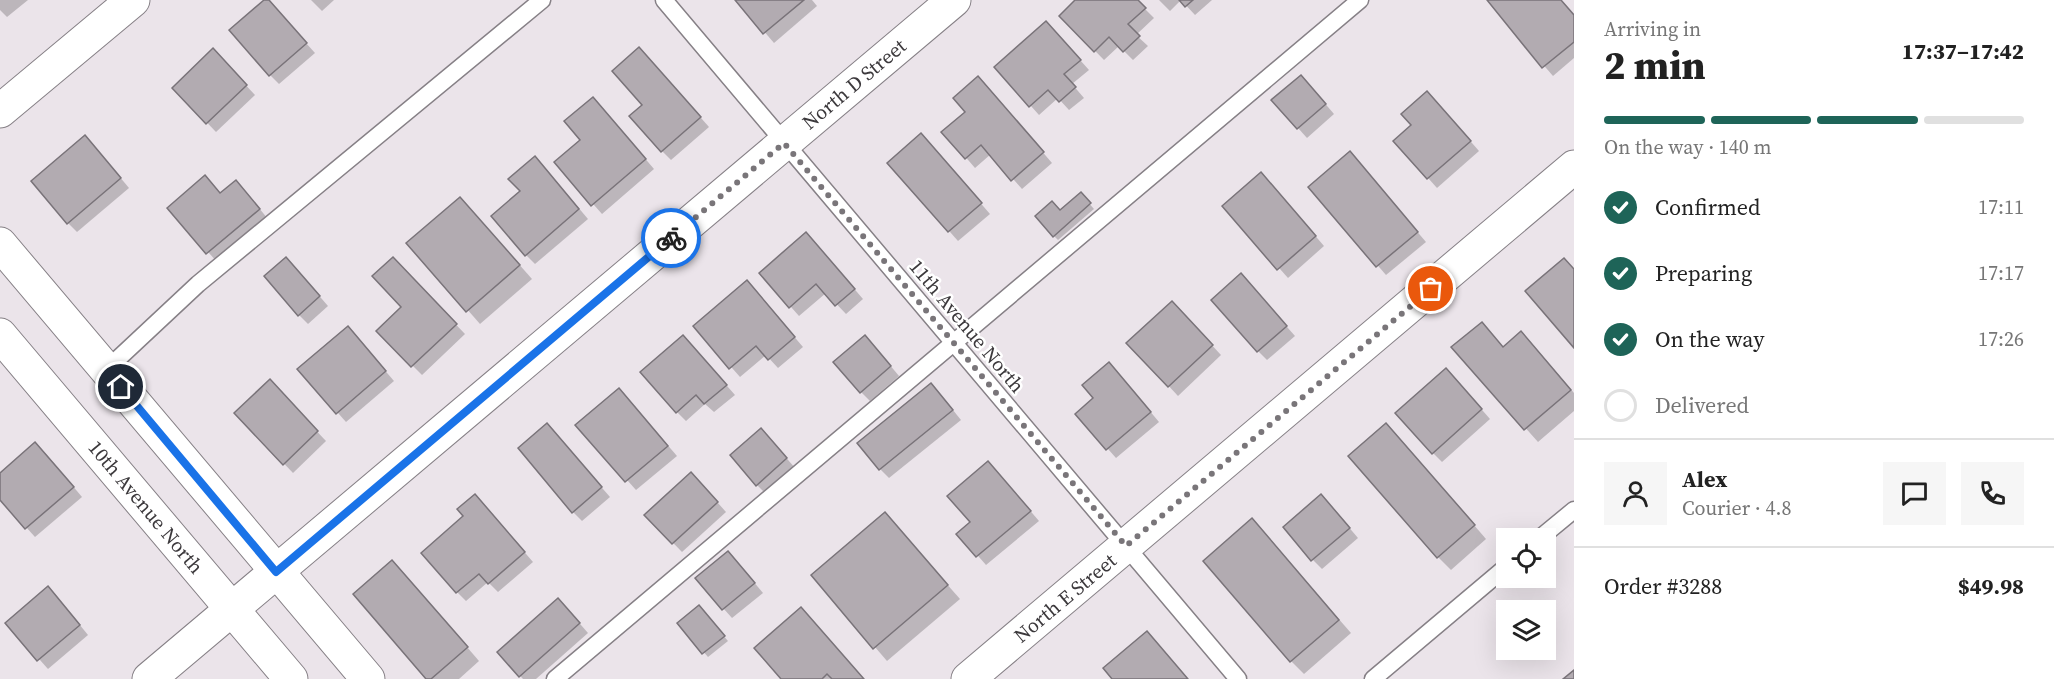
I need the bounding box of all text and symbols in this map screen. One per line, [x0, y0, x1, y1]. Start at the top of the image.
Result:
text: Arriving in [1604, 15, 1701, 43]
street label: North D Street [796, 32, 912, 136]
text: 17:37–17:42 [1902, 36, 2024, 66]
text: 2 min [1604, 39, 1706, 92]
text: On the way · 140 m [1604, 133, 1771, 161]
icon: check [1604, 191, 1637, 224]
text: Confirmed [1655, 192, 1760, 222]
text: 17:11 [1978, 193, 2024, 221]
courier [641, 208, 701, 268]
icon: bike [655, 222, 688, 255]
street label: 11th Avenue North [903, 253, 1031, 399]
icon: check [1604, 257, 1637, 290]
text: Preparing [1655, 258, 1752, 288]
text: 17:17 [1978, 259, 2024, 287]
pin [1405, 263, 1456, 314]
icon: bag [1414, 272, 1447, 305]
icon: check [1604, 323, 1637, 356]
text: On the way [1655, 324, 1764, 354]
text: 17:26 [1978, 325, 2024, 353]
pin [95, 361, 146, 412]
icon: home [104, 370, 137, 403]
text: Delivered [1655, 390, 1749, 420]
street label: 10th Avenue North [82, 434, 210, 580]
button: person [1604, 462, 1667, 525]
button: chat [1883, 462, 1946, 525]
button: phone [1961, 462, 2024, 525]
text: Alex [1682, 464, 1727, 494]
text: Courier · 4.8 [1682, 494, 1791, 522]
map controls [1496, 528, 1556, 660]
button: locate [1496, 528, 1556, 588]
street label: North E Street [1008, 547, 1123, 649]
text: Order #3288 [1604, 571, 1722, 601]
text: $49.98 [1958, 571, 2024, 601]
button: layers [1496, 600, 1556, 660]

